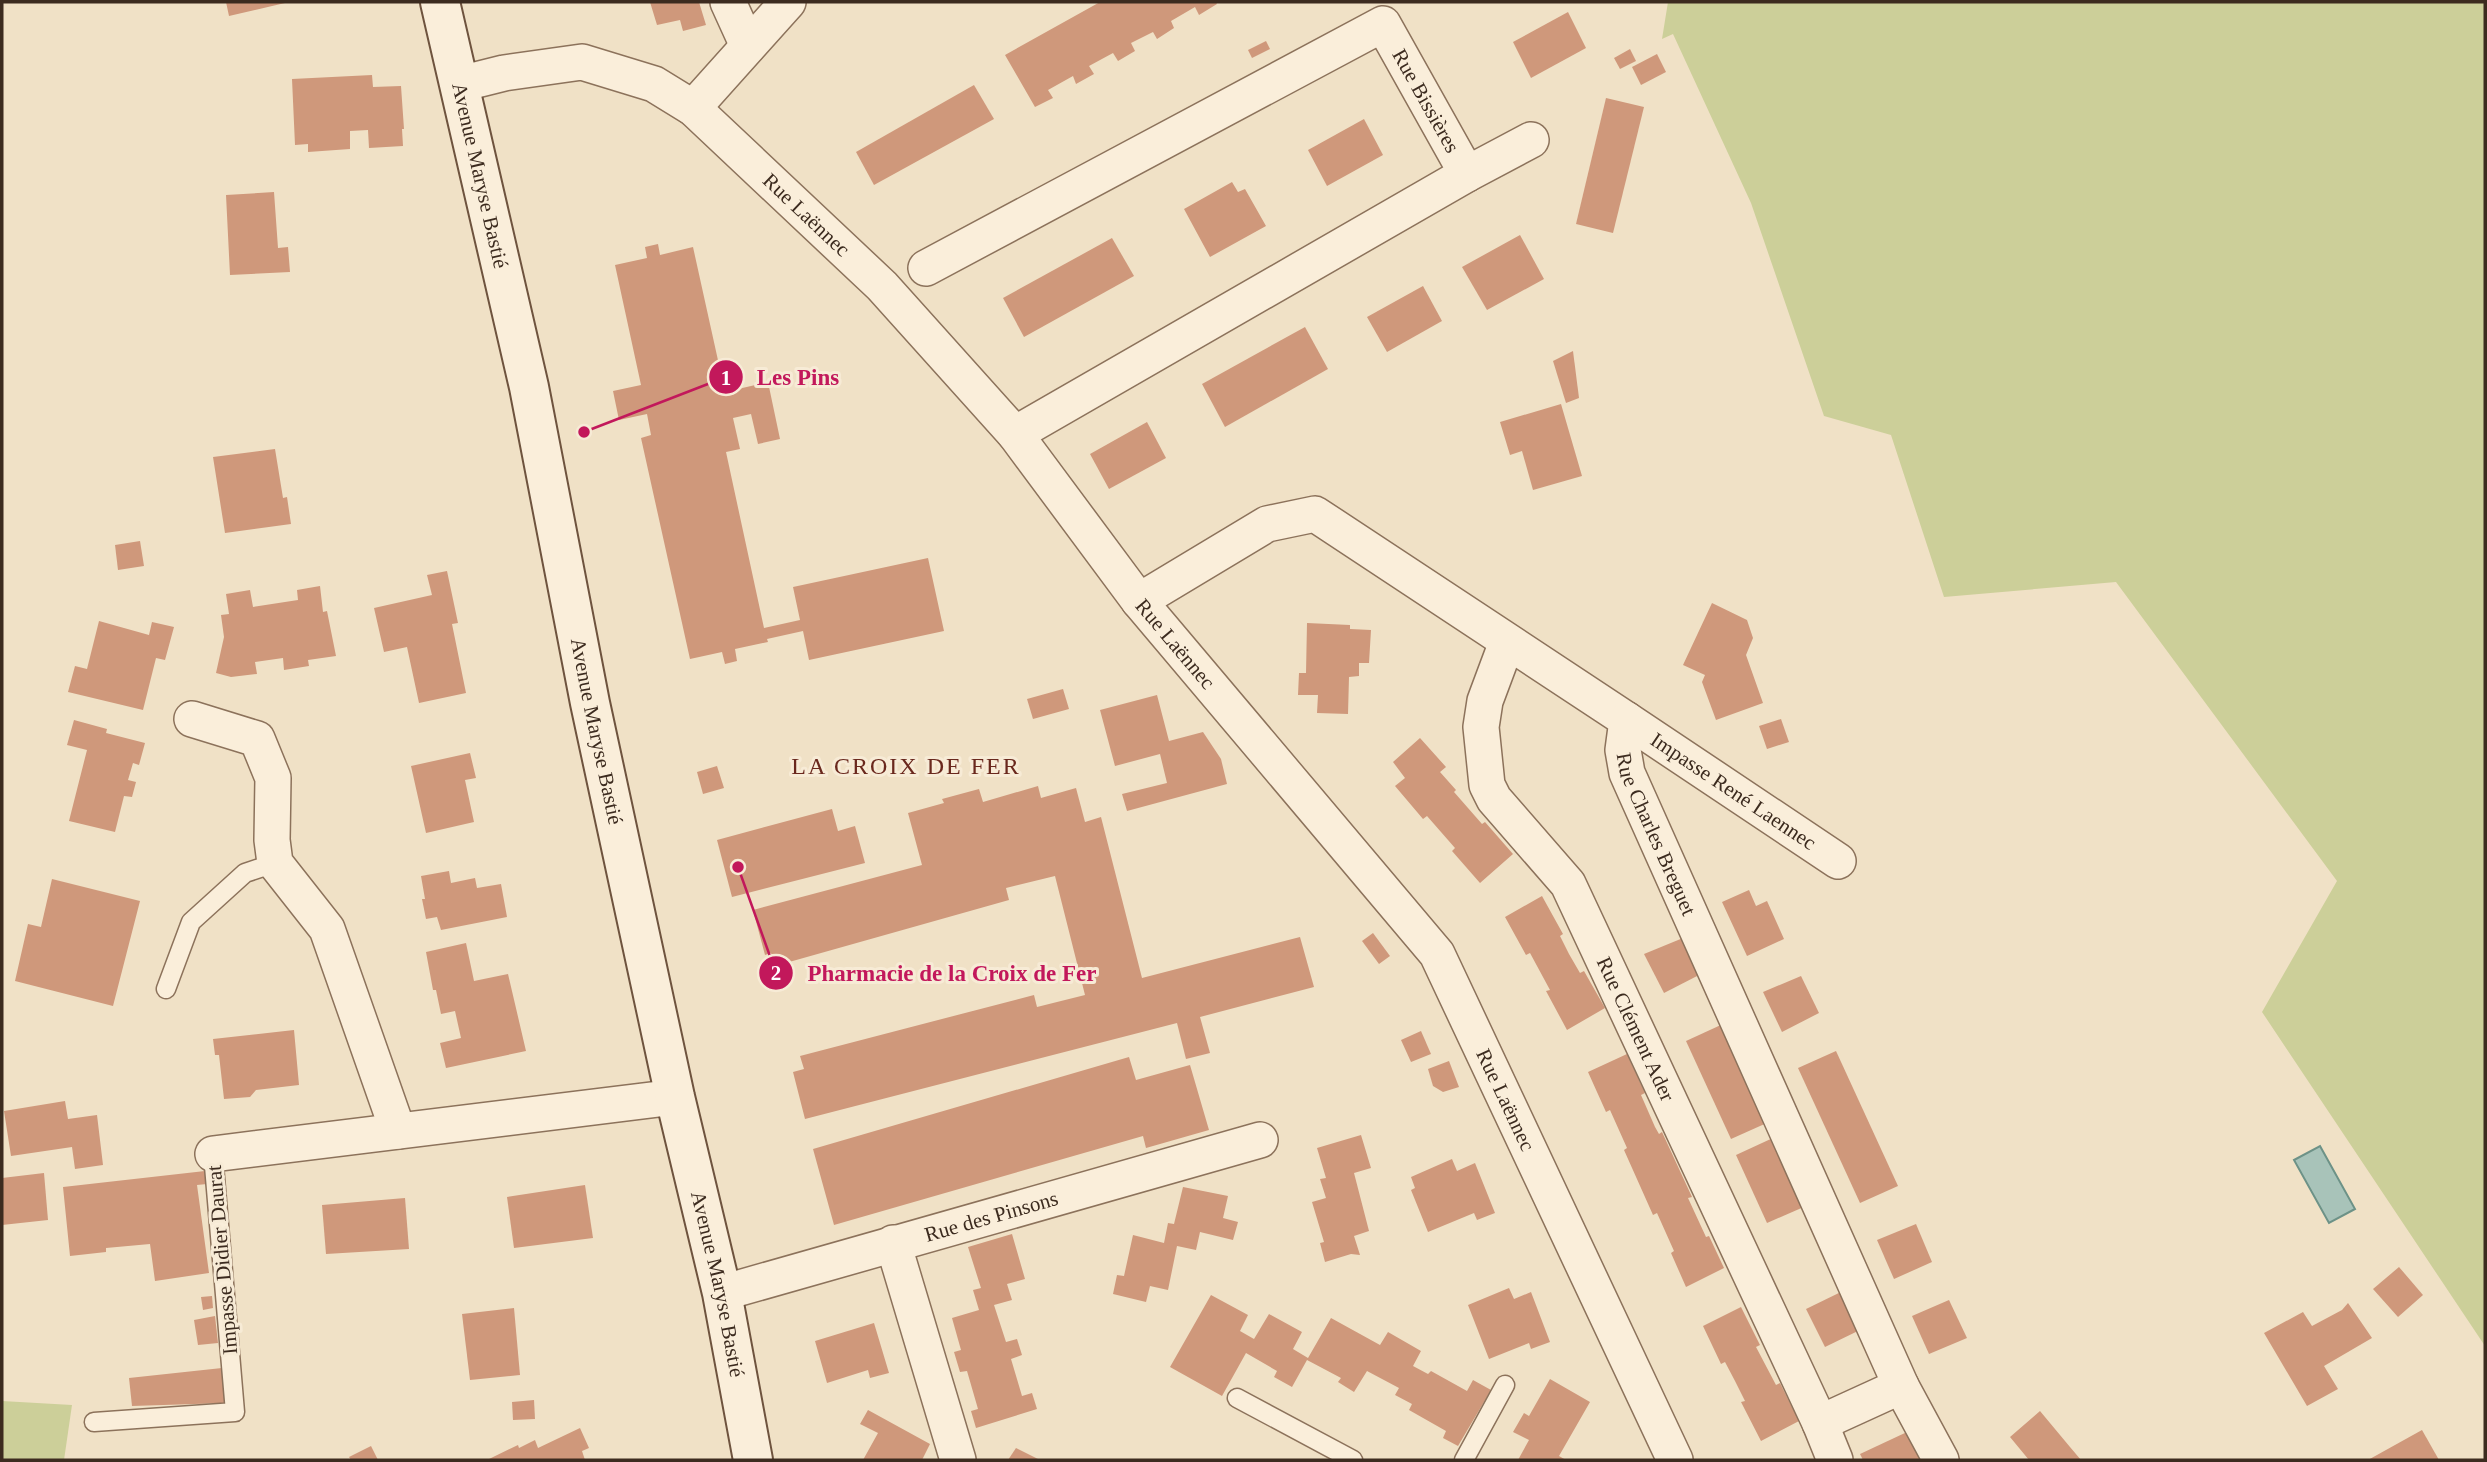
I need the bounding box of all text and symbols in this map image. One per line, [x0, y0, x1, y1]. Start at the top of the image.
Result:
street label: Rue Bissières [1387, 45, 1465, 157]
street label: Avenue Maryse Bastié [447, 80, 513, 271]
street label: Rue Laënnec [758, 168, 855, 261]
callout: Les Pins [708, 355, 854, 399]
text: Les Pins [757, 365, 839, 390]
text: 1 [721, 366, 731, 390]
street label: Rue Laënnec [1131, 594, 1220, 694]
street label: Avenue Maryse Bastié [566, 636, 628, 827]
street label: Impasse René Laennec [1646, 727, 1821, 855]
street label: Rue Charles Breguet [1612, 751, 1701, 919]
district label: LA CROIX DE FER [791, 753, 1021, 779]
callout: Pharmacie de la Croix de Fer [759, 951, 1111, 995]
street label: Rue Clément Ader [1592, 953, 1680, 1105]
text: 2 [771, 961, 781, 985]
text: Pharmacie de la Croix de Fer [808, 961, 1096, 986]
street label: Rue Laënnec [1471, 1045, 1540, 1155]
street label: Impasse Didier Daurat [202, 1164, 242, 1356]
street label: Rue des Pinsons [922, 1186, 1061, 1247]
street label: Avenue Maryse Bastié [686, 1189, 749, 1379]

